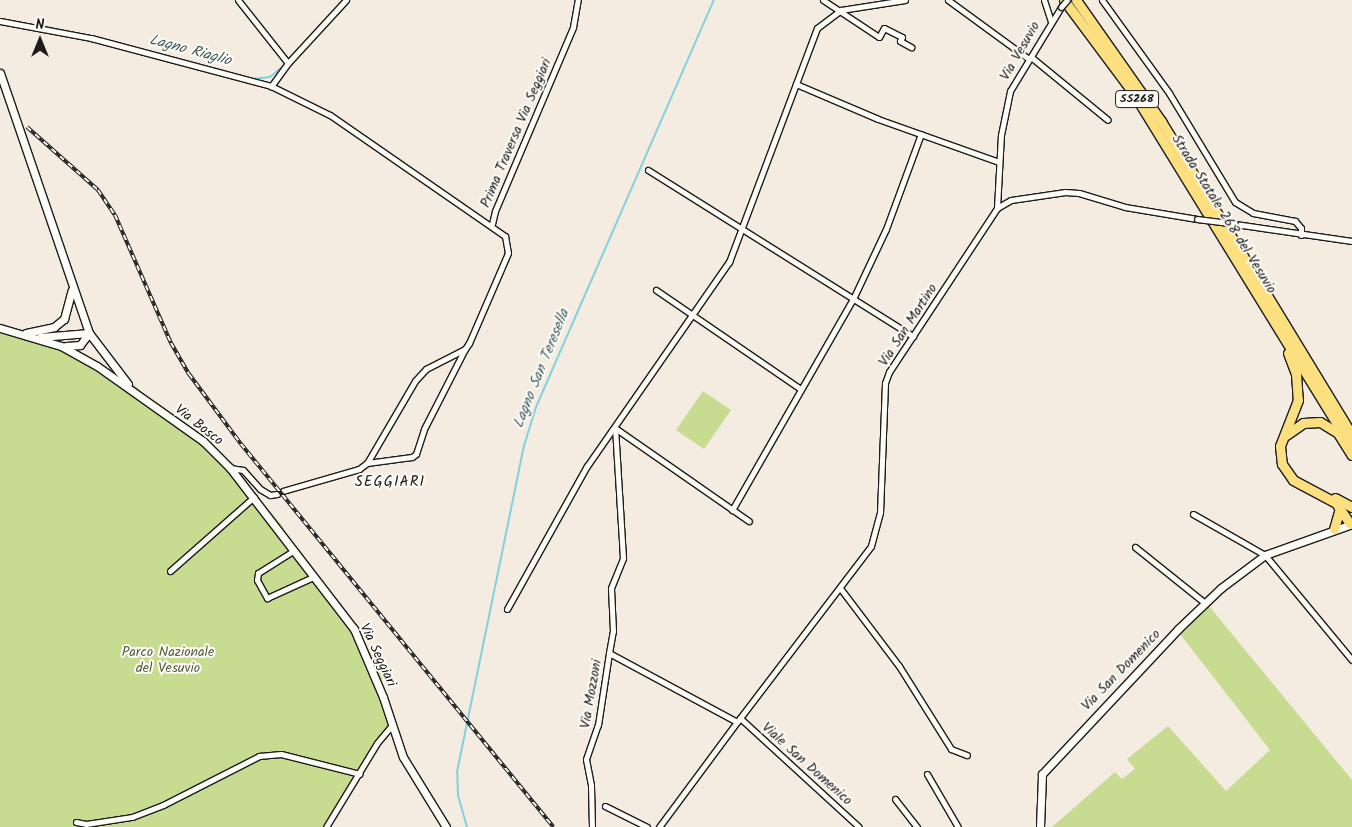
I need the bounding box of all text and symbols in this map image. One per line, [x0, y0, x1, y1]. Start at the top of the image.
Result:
text: N [36, 14, 44, 36]
north arrow [15, 15, 65, 65]
street label: Via Vesuvio [996, 19, 1044, 83]
water label: Lagno Riaglio [147, 31, 233, 71]
street label: Prima Traversa Via Seggiari [477, 56, 555, 210]
road number: SS268 [1114, 90, 1160, 108]
street label: Strada Statale 268 del Vesuvio [1168, 131, 1280, 297]
street label: Via San Martino [875, 281, 941, 369]
water label: Lagno San Teresella [510, 307, 574, 431]
street label: Via Bosco [171, 401, 227, 449]
district label: SEGGIARI [354, 474, 426, 492]
street label: Via Seggiari [356, 621, 400, 689]
street label: Via San Domenico [1078, 626, 1164, 714]
park label: Parco Nazionale del Vesuvio [122, 644, 214, 676]
street label: Via Mozzoni [577, 658, 605, 730]
street label: Viale San Domenico [758, 719, 856, 809]

